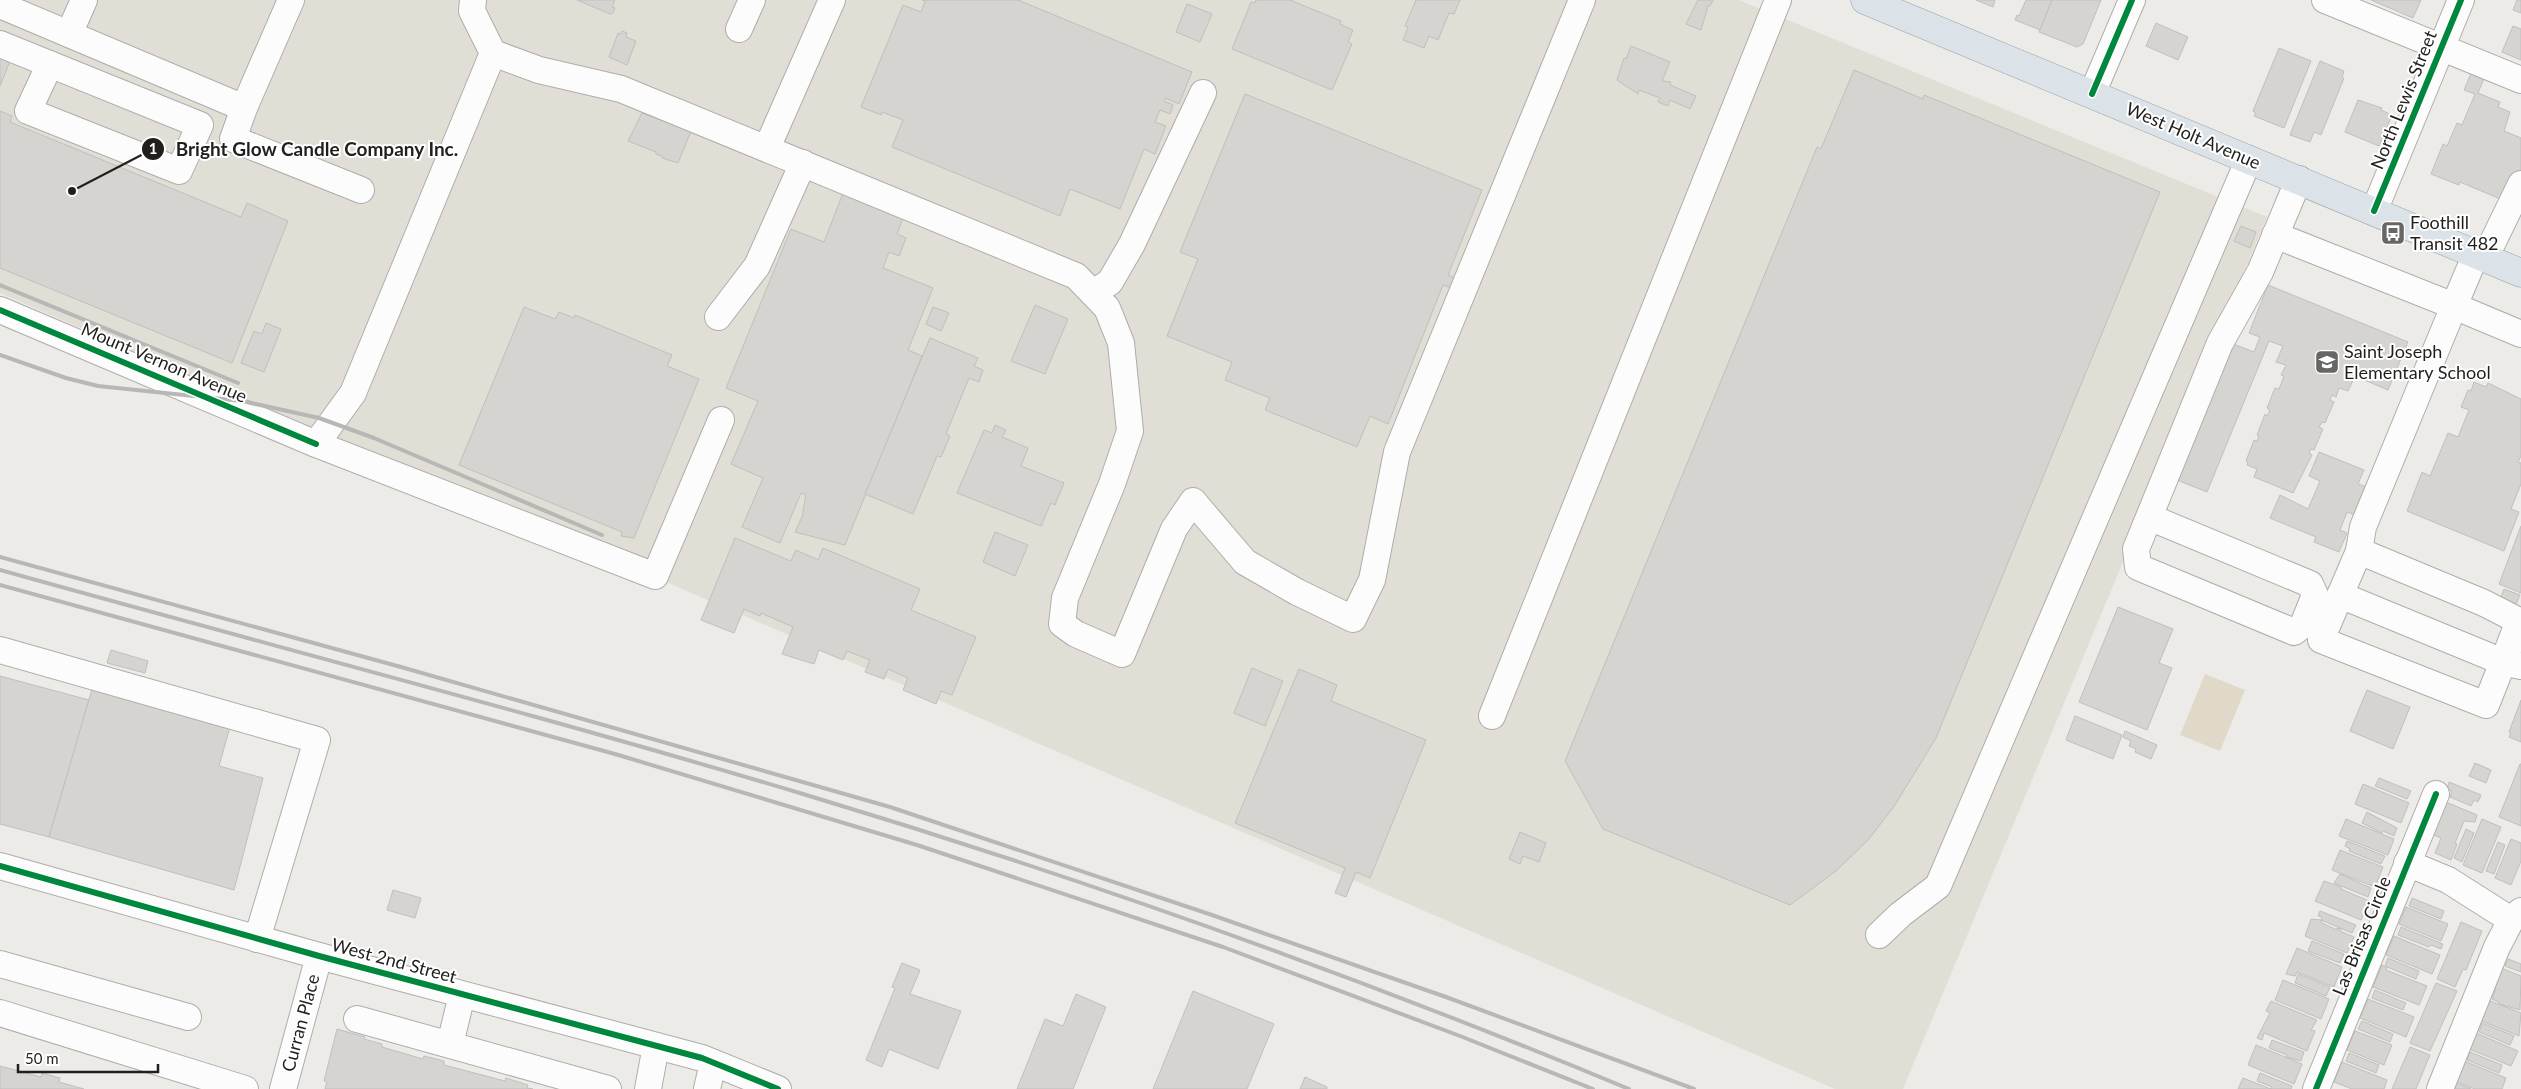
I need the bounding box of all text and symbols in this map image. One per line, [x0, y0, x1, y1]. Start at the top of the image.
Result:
street label: North Lewis Street [2365, 27, 2441, 172]
street label: West Holt Avenue [2123, 97, 2264, 173]
callout: Bright Glow Candle Company Inc. [140, 132, 469, 166]
text: Bright Glow Candle Company Inc. [176, 137, 458, 160]
text: 1 [149, 139, 157, 157]
place label: Foothill Transit 482 [2410, 211, 2499, 254]
bus stop icon: Foothill Transit 482 [2380, 220, 2406, 246]
street label: Mount Vernon Avenue [78, 317, 251, 407]
place label: Saint Joseph Elementary School [2344, 340, 2491, 383]
school or university icon: Saint Joseph Elementary School [2314, 349, 2340, 375]
street label: Las Brisas Circle [2327, 873, 2395, 999]
street label: West 2nd Street [329, 933, 460, 987]
street label: Curran Place [276, 971, 324, 1074]
scale bar [18, 1042, 158, 1074]
text: 50 m [25, 1049, 59, 1067]

